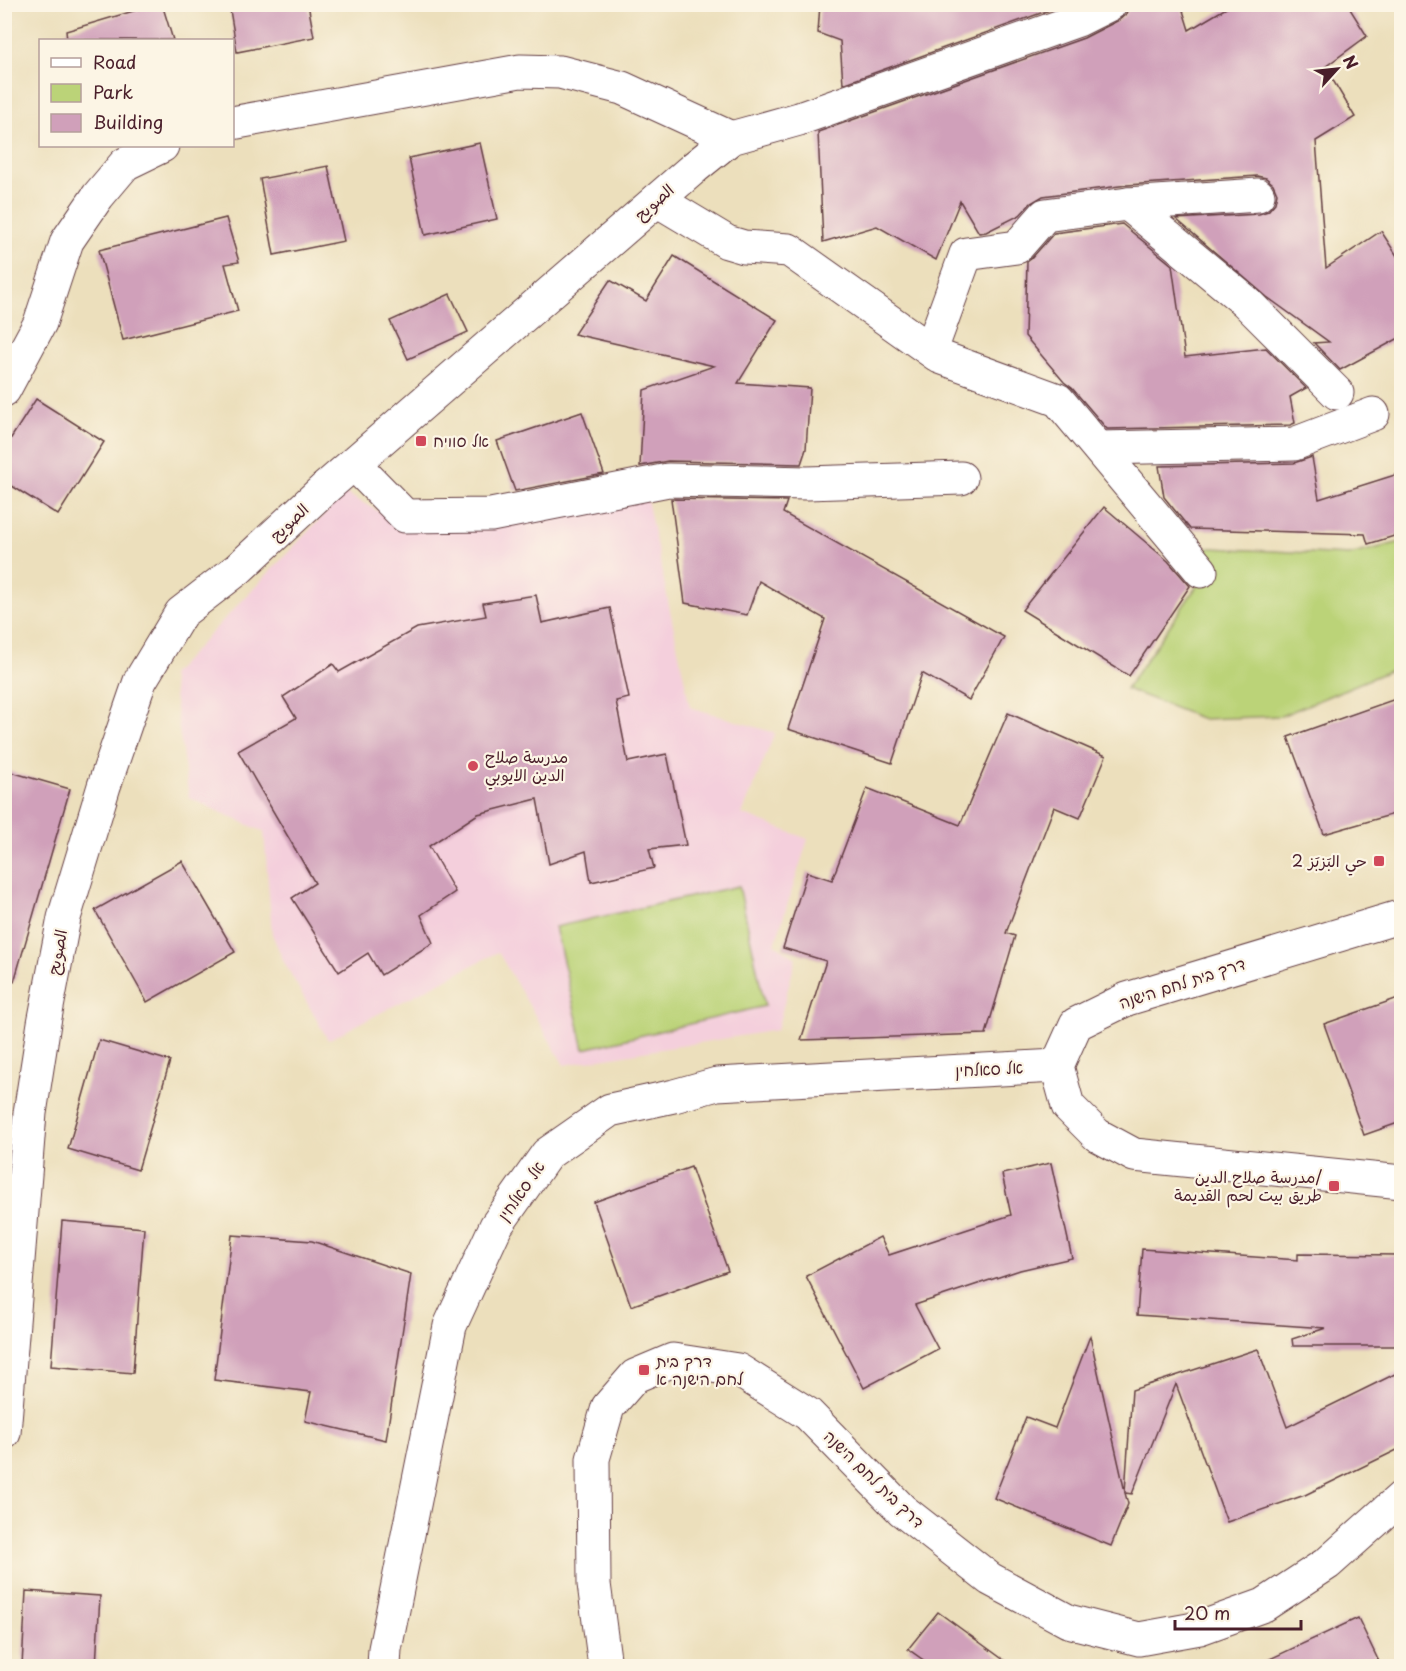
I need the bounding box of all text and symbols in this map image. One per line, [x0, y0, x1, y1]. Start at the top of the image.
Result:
legend [39, 39, 234, 147]
north arrow [1307, 39, 1367, 99]
text: Road [93, 48, 137, 75]
text: N [1338, 51, 1365, 73]
text: Park [93, 78, 133, 105]
text: Building [93, 108, 163, 135]
street label: الصويح [628, 177, 678, 225]
place label: אל סוויח [433, 428, 489, 452]
marker: אל סוויח [414, 434, 428, 448]
street label: الصويح [263, 497, 313, 546]
place label: مدرسة صلاح الدين الايوبي [485, 744, 568, 790]
marker: مدرسة صلاح الدين الايوبي [466, 759, 480, 773]
place label: حي البَزبَز 2 [1292, 848, 1367, 876]
marker: حي البَزبَز 2 [1372, 854, 1386, 868]
street label: الصويح [40, 927, 72, 976]
street label: דרך בית לחם הישנה [1115, 950, 1248, 1014]
street label: אל סאלחין [954, 1054, 1024, 1082]
street label: אל סאלחין [491, 1155, 550, 1225]
place label: مدرسة صلاح الدين/ طريق بيت لحم القديمة [1174, 1164, 1322, 1208]
marker: مدرسة صلاح الدين/ طريق بيت لحم القديمة [1327, 1179, 1341, 1193]
place label: דרך בית לחם הישנה א [655, 1348, 744, 1390]
marker: דרך בית לחם הישנה א [637, 1363, 651, 1377]
street label: דרך בית לחם הישנה [819, 1424, 930, 1533]
scale bar [1175, 1593, 1301, 1631]
text: 20 m [1184, 1599, 1230, 1626]

